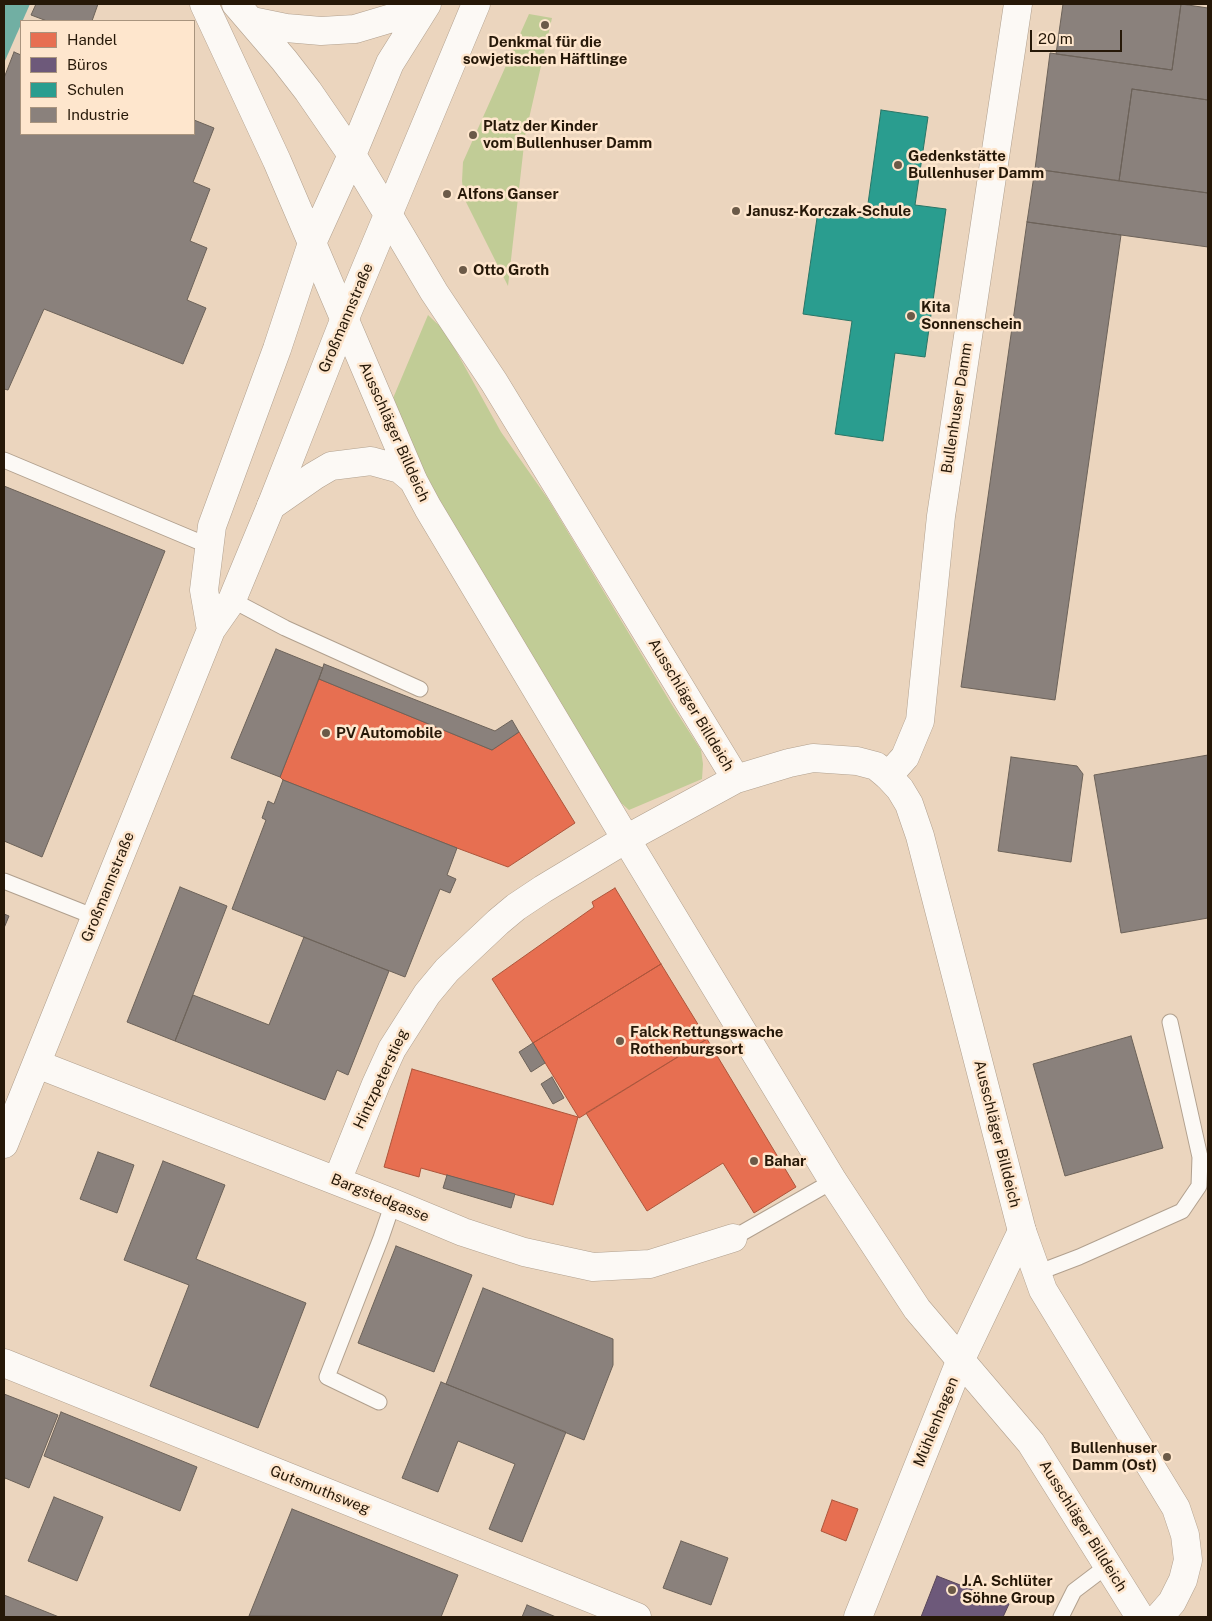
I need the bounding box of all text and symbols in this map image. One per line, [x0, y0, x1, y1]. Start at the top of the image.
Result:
marker: Denkmal für die sowjetischen Häftlinge [539, 19, 551, 31]
legend [20, 20, 195, 135]
scale bar [1032, 20, 1124, 52]
text: 20 m [1038, 30, 1073, 47]
text: Handel [67, 31, 117, 48]
place label: Denkmal für die sowjetischen Häftlinge [463, 33, 627, 68]
text: Büros [67, 56, 108, 73]
text: Schulen [67, 81, 124, 98]
text: Industrie [67, 106, 129, 123]
place label: Platz der Kinder vom Bullenhuser Damm [483, 117, 652, 152]
marker: Platz der Kinder vom Bullenhuser Damm [467, 129, 479, 141]
place label: Gedenkstätte Bullenhuser Damm [908, 147, 1044, 182]
marker: Gedenkstätte Bullenhuser Damm [892, 159, 904, 171]
place label: Alfons Ganser [457, 185, 559, 203]
marker: Alfons Ganser [441, 188, 453, 200]
place label: Janusz-Korczak-Schule [746, 202, 911, 220]
marker: Janusz-Korczak-Schule [730, 205, 742, 217]
street label: Großmannstraße [315, 261, 377, 375]
place label: Otto Groth [473, 261, 549, 279]
marker: Otto Groth [457, 264, 469, 276]
place label: Kita Sonnenschein [921, 298, 1022, 333]
marker: Kita Sonnenschein [905, 310, 917, 322]
street label: Bullenhuser Damm [938, 341, 976, 475]
street label: Ausschläger Billdeich [355, 359, 433, 505]
street label: Ausschläger Billdeich [644, 636, 738, 774]
place label: PV Automobile [336, 724, 442, 742]
marker: PV Automobile [320, 727, 332, 739]
street label: Großmannstraße [78, 829, 138, 945]
place label: Falck Rettungswache Rothenburgsort [630, 1023, 783, 1058]
street label: Hintzpeterstieg [350, 1026, 412, 1132]
marker: Falck Rettungswache Rothenburgsort [614, 1035, 626, 1047]
street label: Ausschläger Billdeich [970, 1058, 1024, 1210]
place label: Bahar [764, 1152, 806, 1170]
marker: Bahar [748, 1155, 760, 1167]
street label: Bargstedgasse [328, 1170, 432, 1226]
street label: Mühlenhagen [910, 1374, 962, 1470]
place label: Bullenhuser Damm (Ost) [1070, 1439, 1157, 1474]
marker: Bullenhuser Damm (Ost) [1161, 1451, 1173, 1463]
street label: Ausschläger Billdeich [1035, 1457, 1131, 1595]
street label: Gutsmuthsweg [267, 1462, 373, 1518]
place label: J.A. Schlüter Söhne Group [962, 1572, 1055, 1607]
marker: J.A. Schlüter Söhne Group [946, 1584, 958, 1596]

